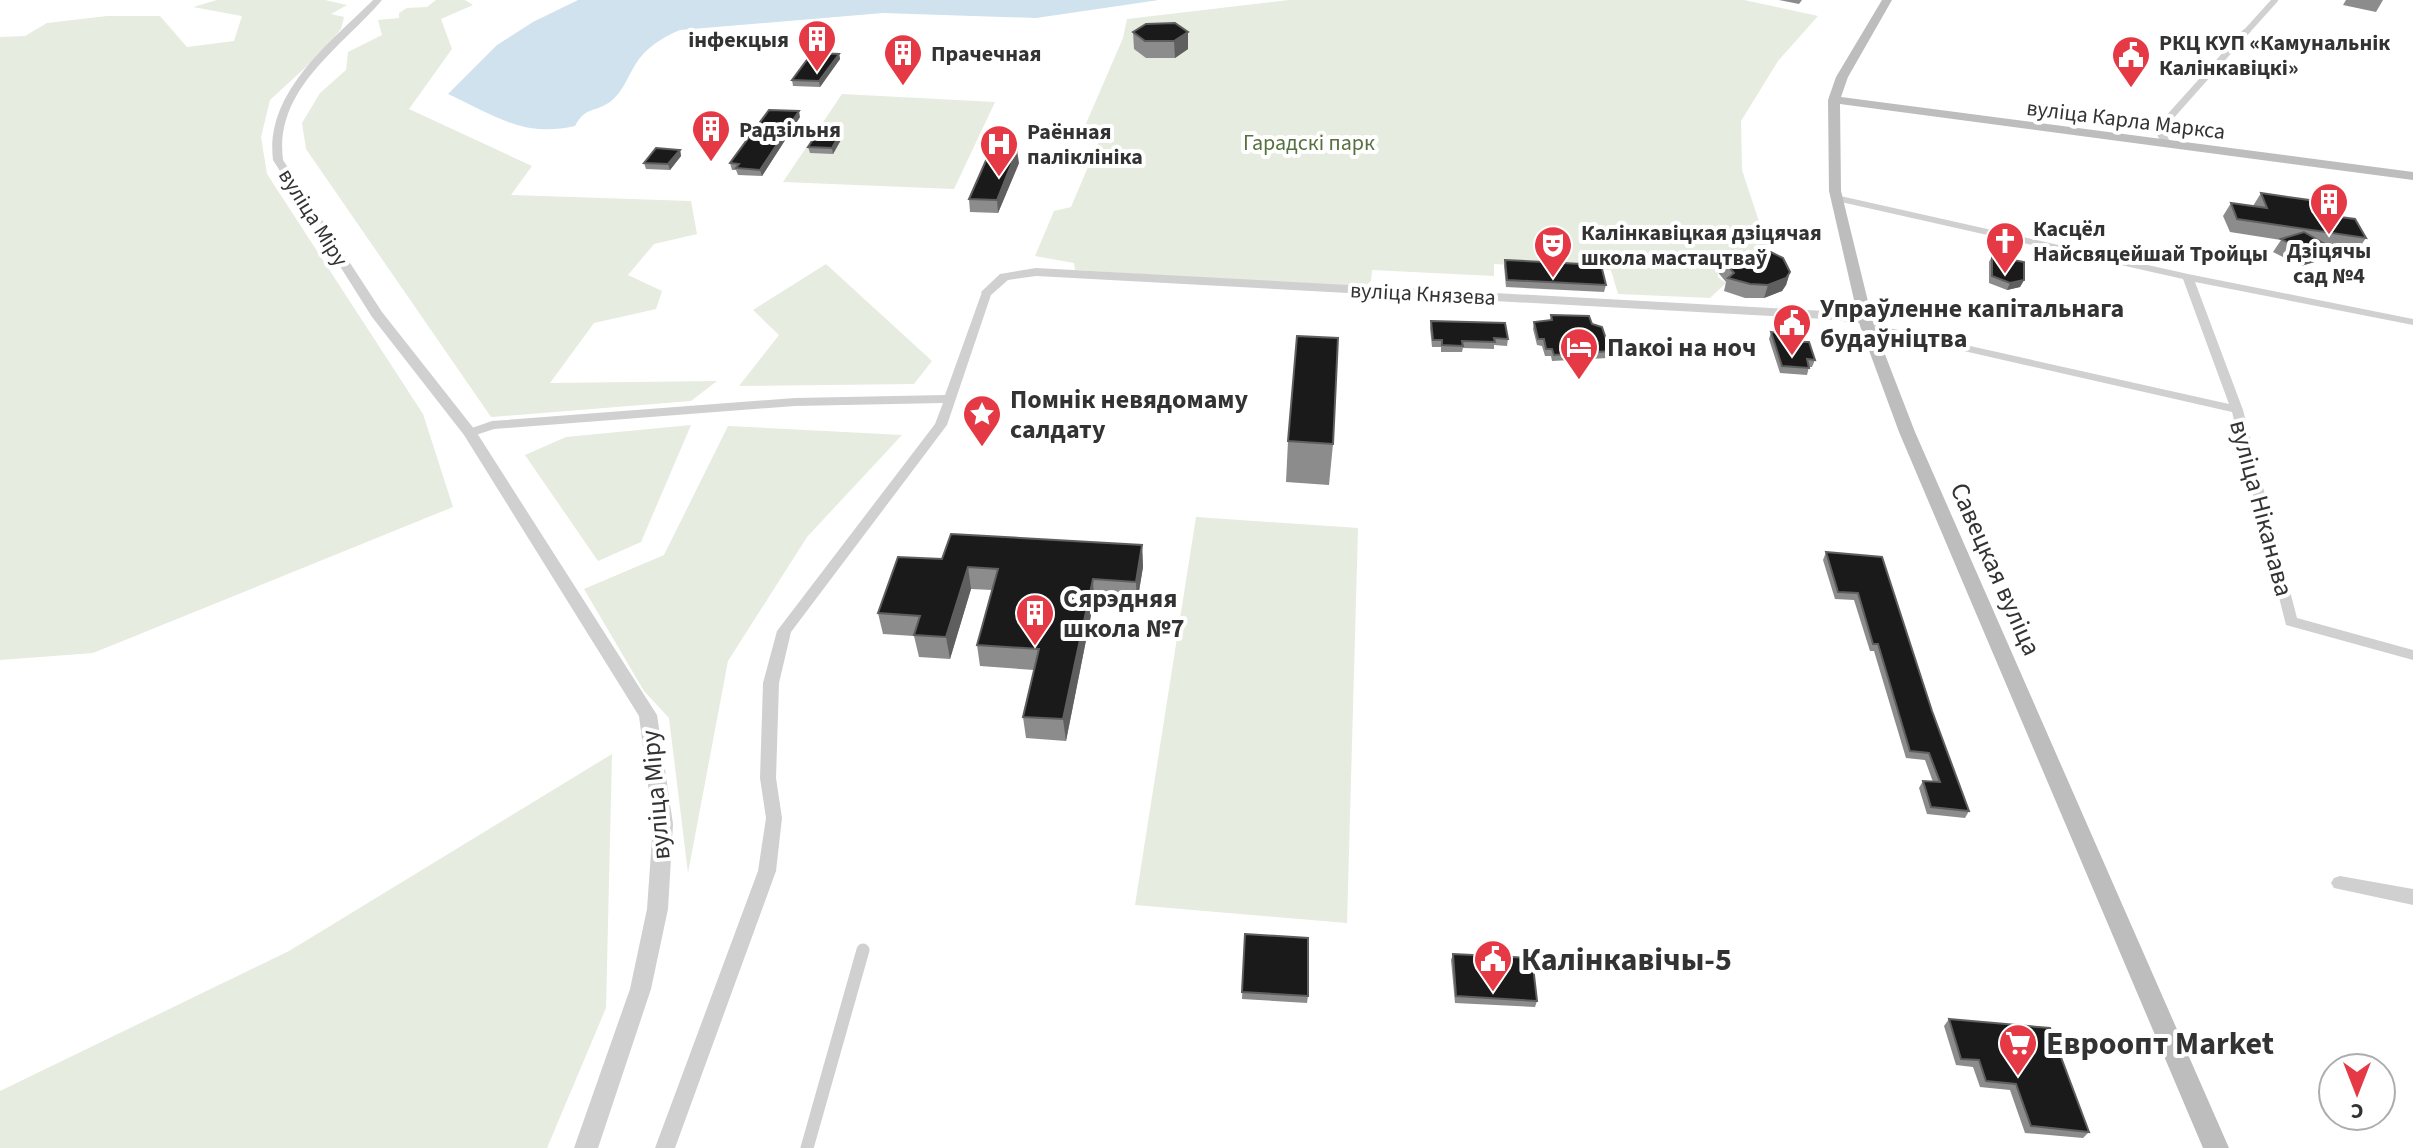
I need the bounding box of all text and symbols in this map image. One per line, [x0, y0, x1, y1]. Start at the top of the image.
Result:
building icon: інфекцыя [796, 18, 838, 73]
place label: інфекцыя [688, 24, 789, 56]
place label: РКЦ КУП «Камунальнік Калінкавіцкі» [2159, 27, 2390, 84]
building icon: Прачечная [882, 32, 924, 87]
public building icon: РКЦ КУП «Камунальнік Калінкавіцкі» [2110, 34, 2152, 89]
place label: Прачечная [931, 38, 1042, 70]
street label: вуліца Карла Маркса [2025, 92, 2227, 148]
building icon: Радзільня [690, 108, 732, 163]
place label: Радзільня [739, 114, 841, 146]
place label: Раённая паліклініка [1027, 116, 1143, 173]
hospital icon: Раённая паліклініка [978, 123, 1020, 178]
park label: Гарадскі парк [1243, 127, 1375, 159]
street label: вуліца Міру [270, 162, 356, 273]
building icon: Дзіцячы сад №4 [2308, 181, 2350, 236]
place label: Касцёл Найсвяцейшай Тройцы [2033, 213, 2268, 270]
place label: Калінкавіцкая дзіцячая школа мастацтваў [1581, 217, 1822, 274]
church icon: Касцёл Найсвяцейшай Тройцы [1984, 220, 2026, 275]
theatre icon: Калінкавіцкая дзіцячая школа мастацтваў [1532, 224, 1574, 279]
place label: Дзіцячы сад №4 [2287, 235, 2371, 292]
street label: вуліца Князева [1349, 274, 1497, 314]
place label: Упраўленне капітальнага будаўніцтва [1820, 290, 2124, 357]
public building icon: Упраўленне капітальнага будаўніцтва [1771, 302, 1813, 357]
hotel icon: Пакоі на ноч [1558, 326, 1600, 381]
place label: Пакоі на ноч [1607, 329, 1756, 366]
place label: Помнік невядомаму салдату [1010, 381, 1249, 448]
place icon: Помнік невядомаму салдату [961, 393, 1003, 448]
street label: вуліца Ніканава [2220, 416, 2303, 600]
street label: Савецкая вуліца [1941, 477, 2050, 662]
place label: Сярэдняя школа №7 [1063, 580, 1185, 647]
building icon: Сярэдняя школа №7 [1014, 592, 1056, 647]
street label: вуліца Міру [631, 729, 680, 861]
place label: Калінкавічы-5 [1521, 937, 1732, 983]
public building icon: Калінкавічы-5 [1472, 938, 1514, 993]
place label: Евроопт Market [2046, 1021, 2274, 1067]
supermarket icon: Евроопт Market [1997, 1022, 2039, 1077]
north arrow [2317, 1052, 2397, 1132]
text: С [2350, 1095, 2363, 1127]

